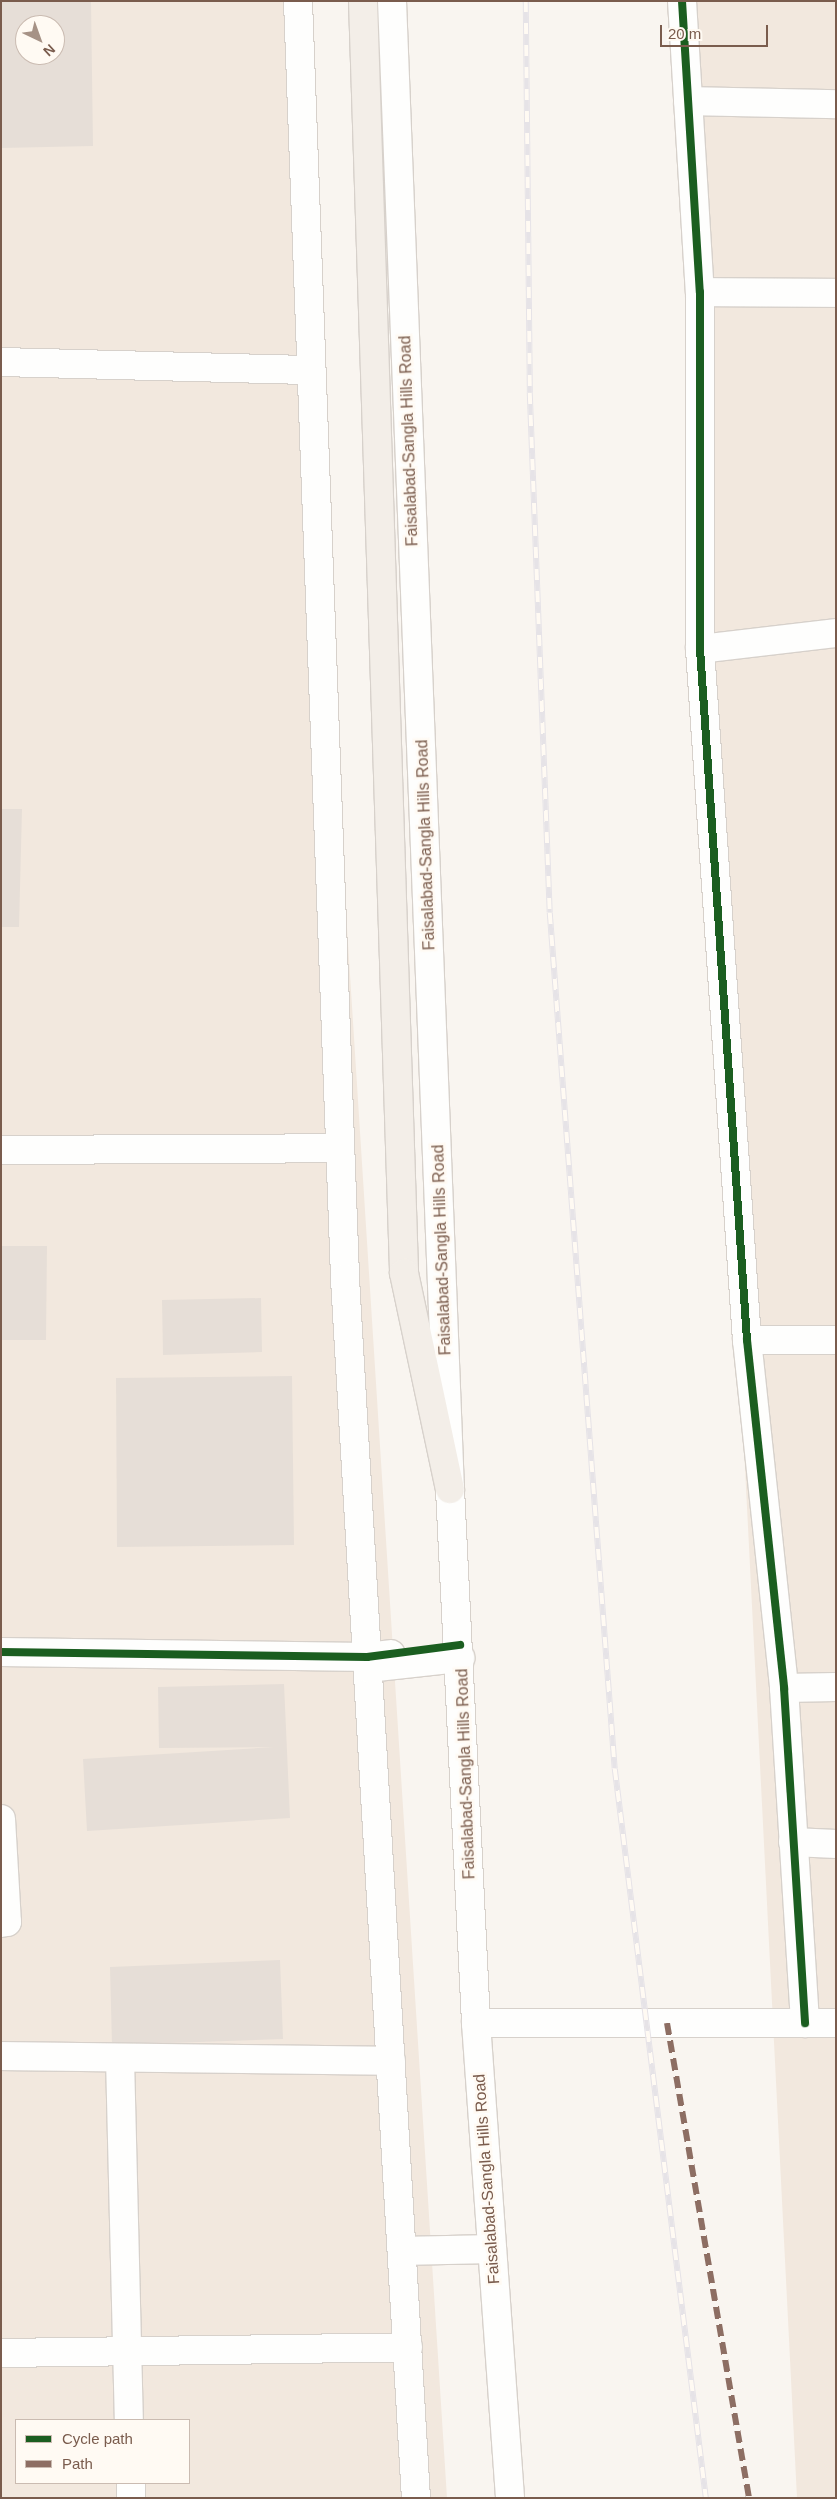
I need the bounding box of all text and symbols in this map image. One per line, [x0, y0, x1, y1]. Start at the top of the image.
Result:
north arrow [15, 15, 65, 65]
scale bar [662, 15, 770, 47]
text: 20 m [668, 25, 701, 42]
text: N [40, 41, 58, 60]
street label: Faisalabad-Sangla Hills Road [396, 335, 422, 547]
street label: Faisalabad-Sangla Hills Road [413, 739, 439, 951]
street label: Faisalabad-Sangla Hills Road [429, 1144, 455, 1356]
street label: Faisalabad-Sangla Hills Road [453, 1668, 479, 1880]
street label: Faisalabad-Sangla Hills Road [470, 2073, 504, 2285]
legend [15, 2419, 190, 2484]
text: Cycle path [62, 2430, 133, 2447]
text: Path [62, 2455, 93, 2472]

